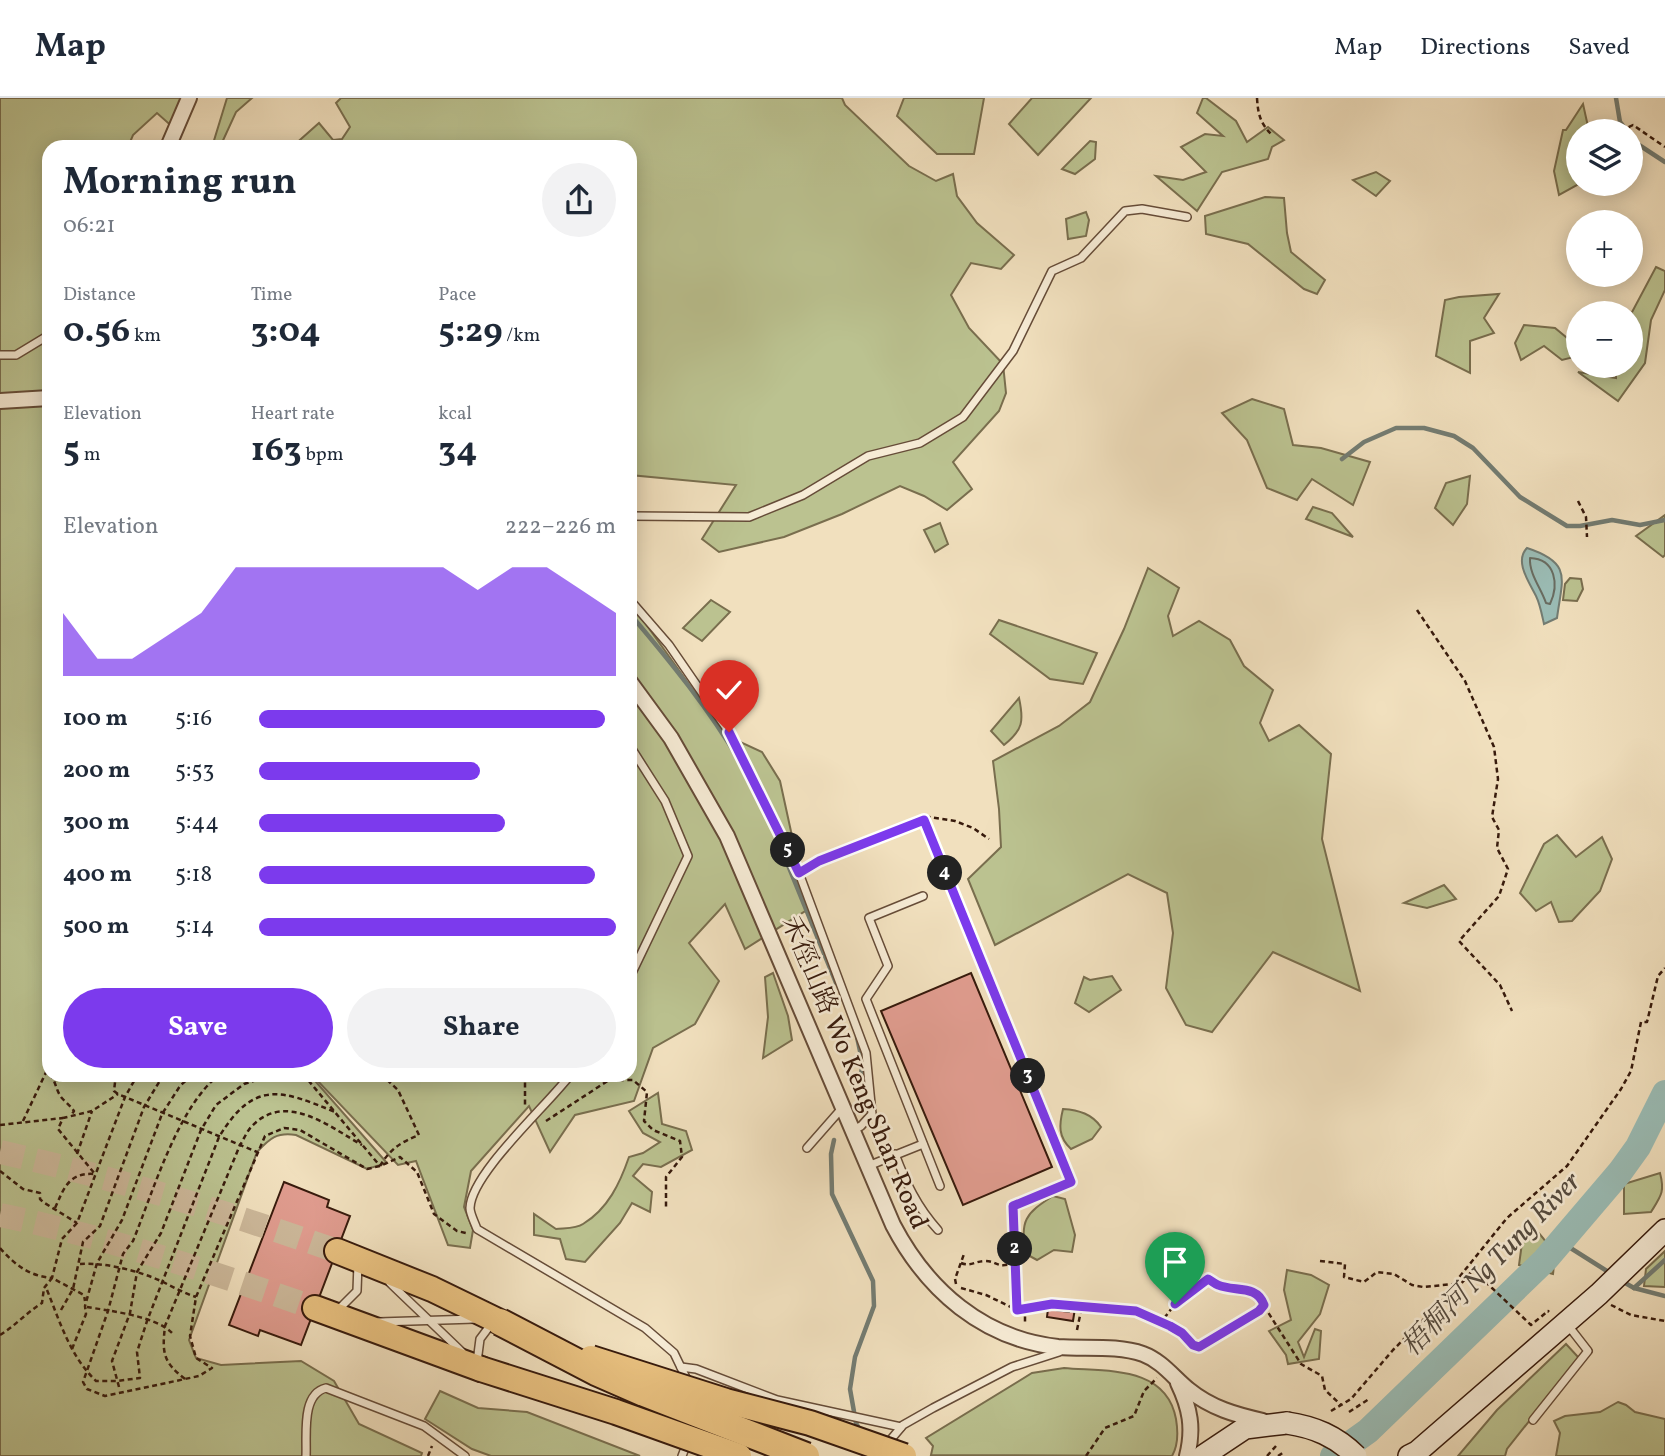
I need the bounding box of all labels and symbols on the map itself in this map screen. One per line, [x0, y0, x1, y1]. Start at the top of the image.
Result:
pin [699, 660, 759, 732]
pin: 5 [770, 832, 806, 868]
pin: 4 [928, 856, 962, 890]
street label: 禾徑山路 Wo Keng Shan Road [772, 910, 937, 1235]
pin: 3 [1010, 1058, 1046, 1094]
water label: 梧桐河 Ng Tung River [1393, 1163, 1591, 1366]
pin: 2 [998, 1232, 1032, 1266]
pin [1145, 1232, 1205, 1304]

